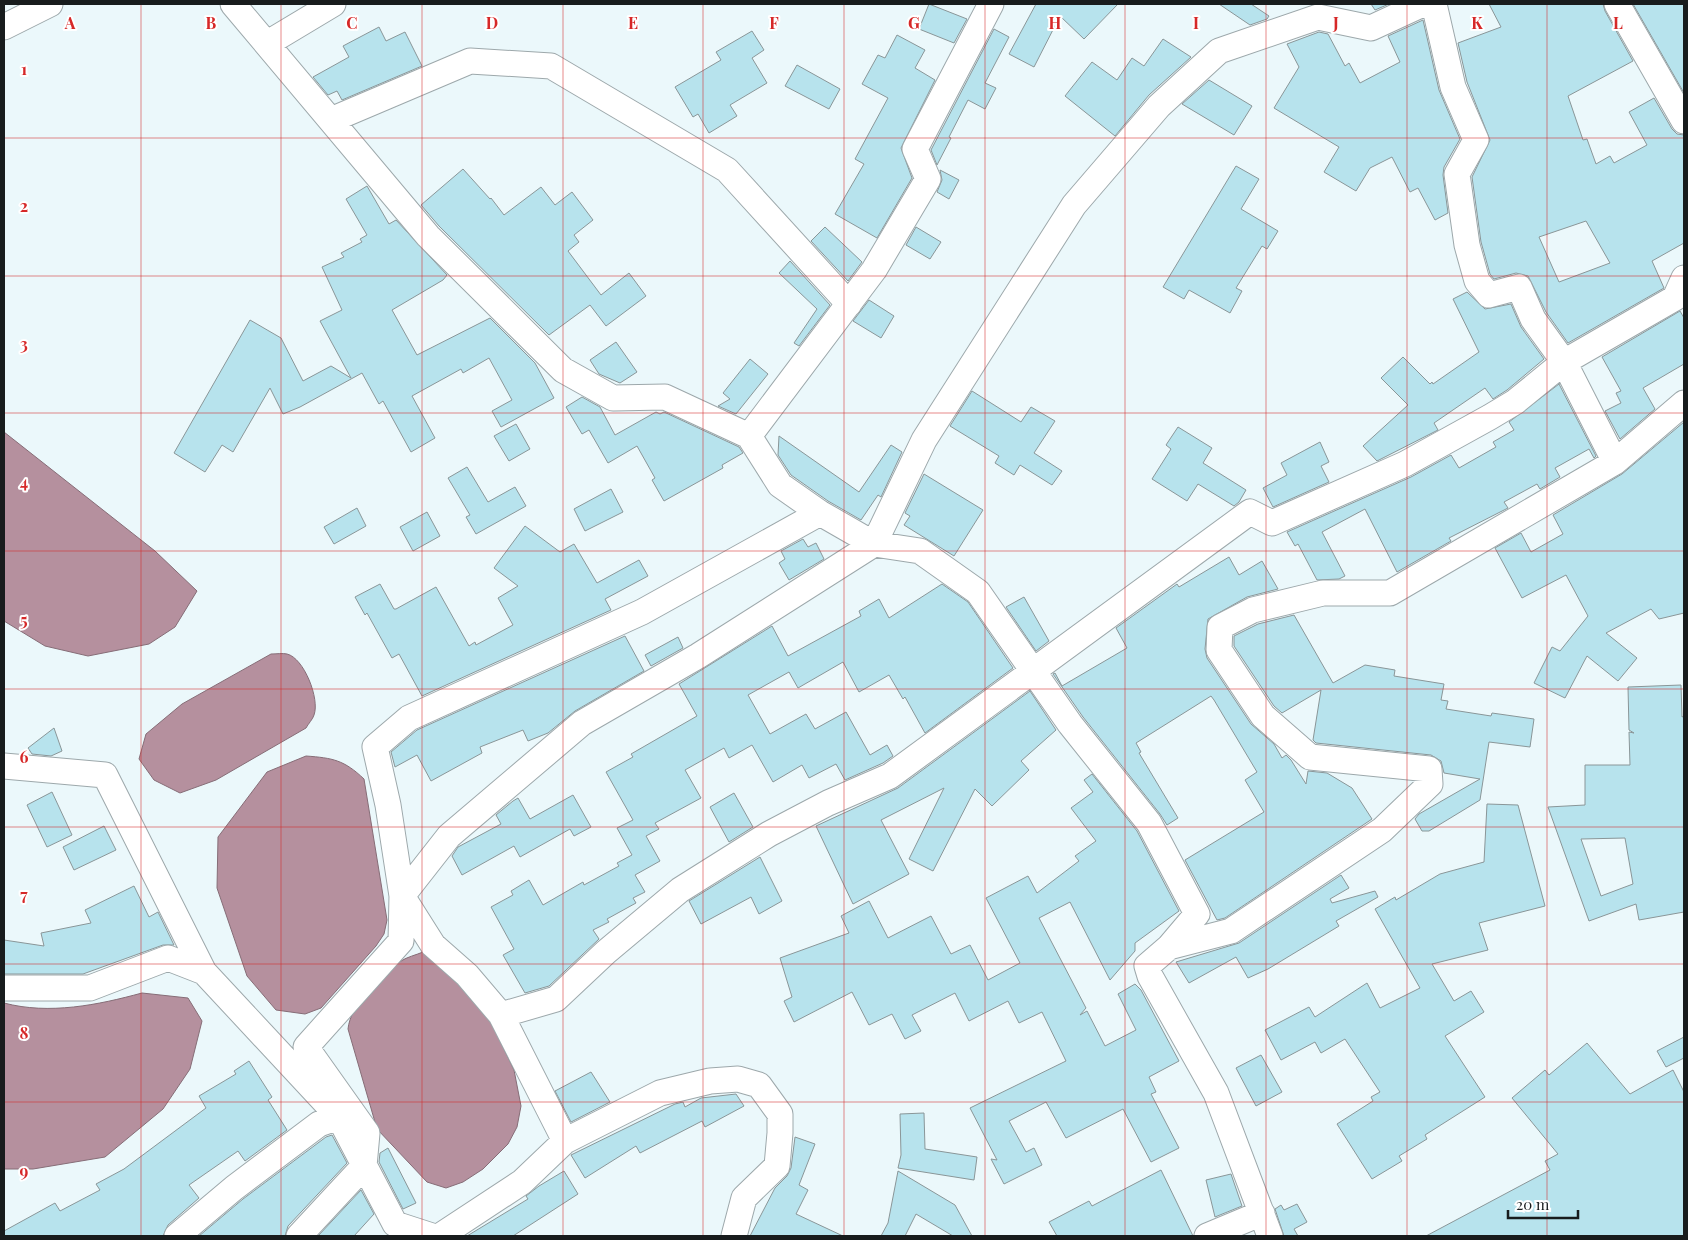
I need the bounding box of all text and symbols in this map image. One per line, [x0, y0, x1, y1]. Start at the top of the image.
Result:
text: A [64, 12, 76, 33]
text: B [206, 12, 217, 33]
text: C [346, 12, 358, 33]
text: D [486, 12, 498, 33]
text: E [628, 12, 638, 33]
text: F [769, 12, 779, 33]
text: G [908, 12, 920, 33]
text: H [1049, 12, 1062, 33]
text: I [1193, 12, 1199, 33]
text: J [1332, 12, 1339, 33]
text: K [1471, 12, 1483, 33]
text: L [1613, 12, 1623, 33]
text: 1 [21, 58, 27, 79]
text: 2 [20, 195, 28, 216]
text: 3 [20, 333, 28, 354]
text: 4 [20, 471, 28, 492]
text: 5 [20, 609, 28, 630]
text: 6 [20, 746, 29, 767]
text: 7 [20, 884, 28, 905]
text: 8 [20, 1022, 29, 1043]
text: 9 [20, 1160, 29, 1181]
scale bar [1508, 1188, 1578, 1220]
text: 20 m [1516, 1194, 1550, 1214]

